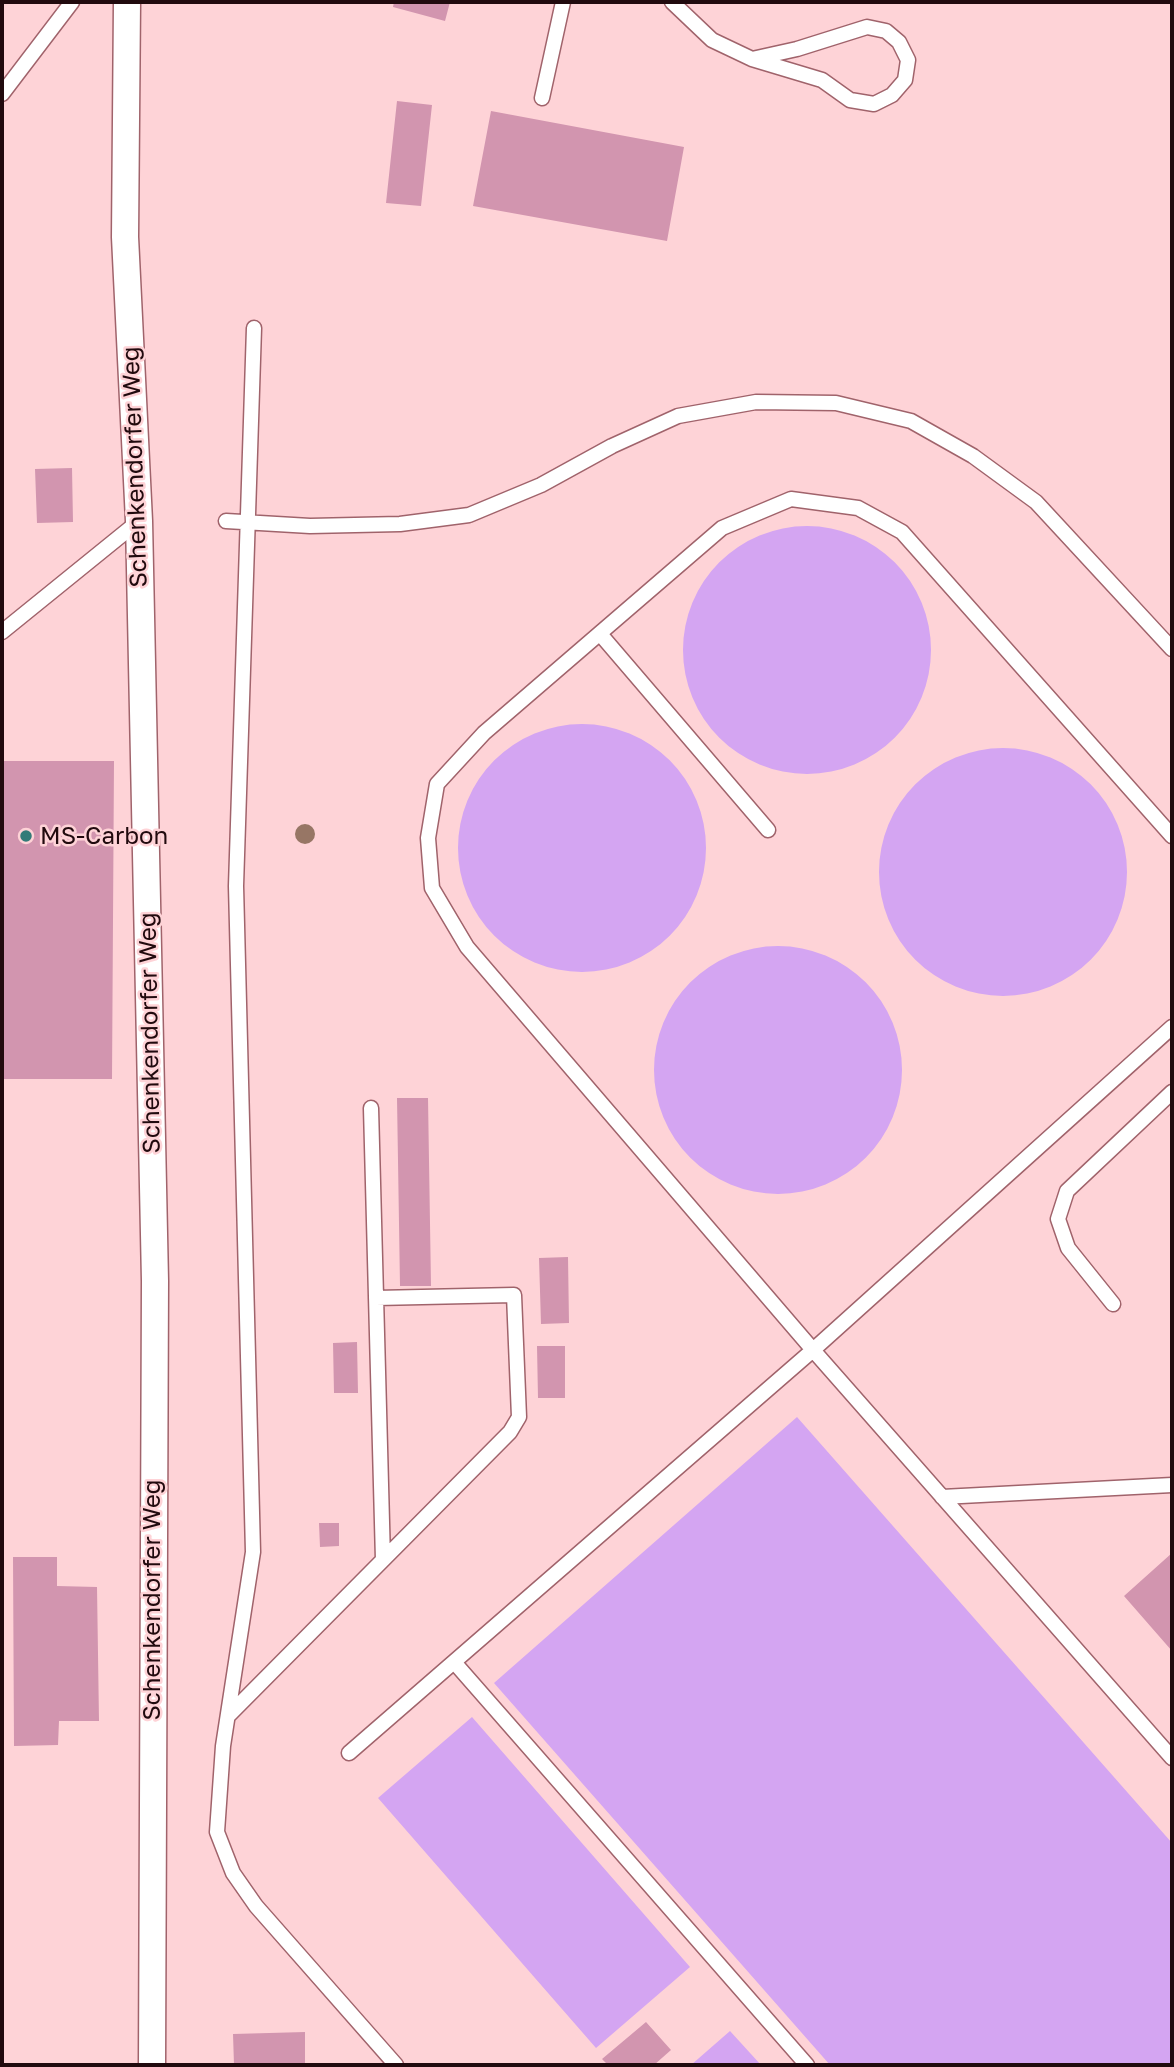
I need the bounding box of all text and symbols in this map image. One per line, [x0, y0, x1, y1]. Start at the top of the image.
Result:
street label: Schenkendorfer Weg [116, 346, 154, 588]
place label: MS-Carbon [40, 822, 168, 850]
marker: MS-Carbon [18, 828, 34, 844]
street label: Schenkendorfer Weg [133, 912, 167, 1154]
street label: Schenkendorfer Weg [138, 1479, 166, 1721]

